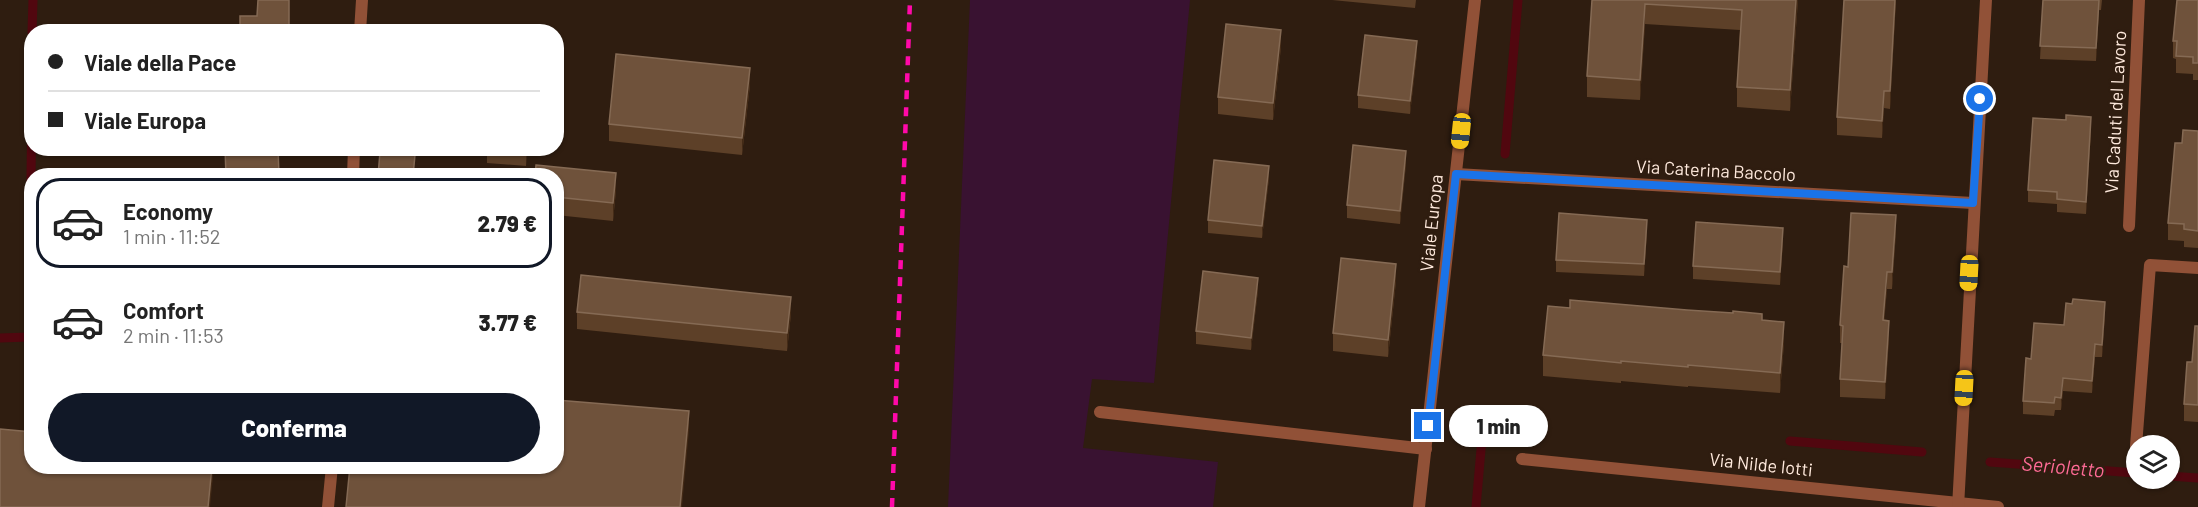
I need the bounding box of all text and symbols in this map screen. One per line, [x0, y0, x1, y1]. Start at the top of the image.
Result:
street label: Via Caduti del Lavoro [2100, 30, 2130, 194]
text: Viale della Pace [84, 49, 236, 75]
route start [1966, 85, 1993, 112]
text: Viale Europa [84, 107, 206, 133]
car [1450, 112, 1472, 150]
street label: Via Caterina Baccolo [1635, 155, 1797, 185]
street label: Viale Europa [1415, 173, 1447, 273]
icon: car [51, 196, 105, 250]
text: Economy [123, 198, 213, 224]
text: 2.79 € [477, 210, 537, 236]
text: 1 min · 11:52 [123, 224, 220, 248]
car [1959, 255, 1979, 291]
icon: car [51, 295, 105, 349]
text: Comfort [123, 297, 204, 323]
text: 3.77 € [479, 309, 537, 335]
text: 2 min · 11:53 [123, 323, 224, 347]
car [1954, 370, 1974, 406]
button: Conferma [48, 393, 540, 462]
callout: 1 min [1449, 405, 1548, 447]
route end [1414, 412, 1441, 439]
text: 1 min [1477, 414, 1520, 438]
map controls [2126, 435, 2180, 489]
button: layers [2126, 435, 2180, 489]
street label: Via Nilde Iotti [1708, 448, 1814, 480]
water label: Serioletto [2021, 450, 2106, 482]

